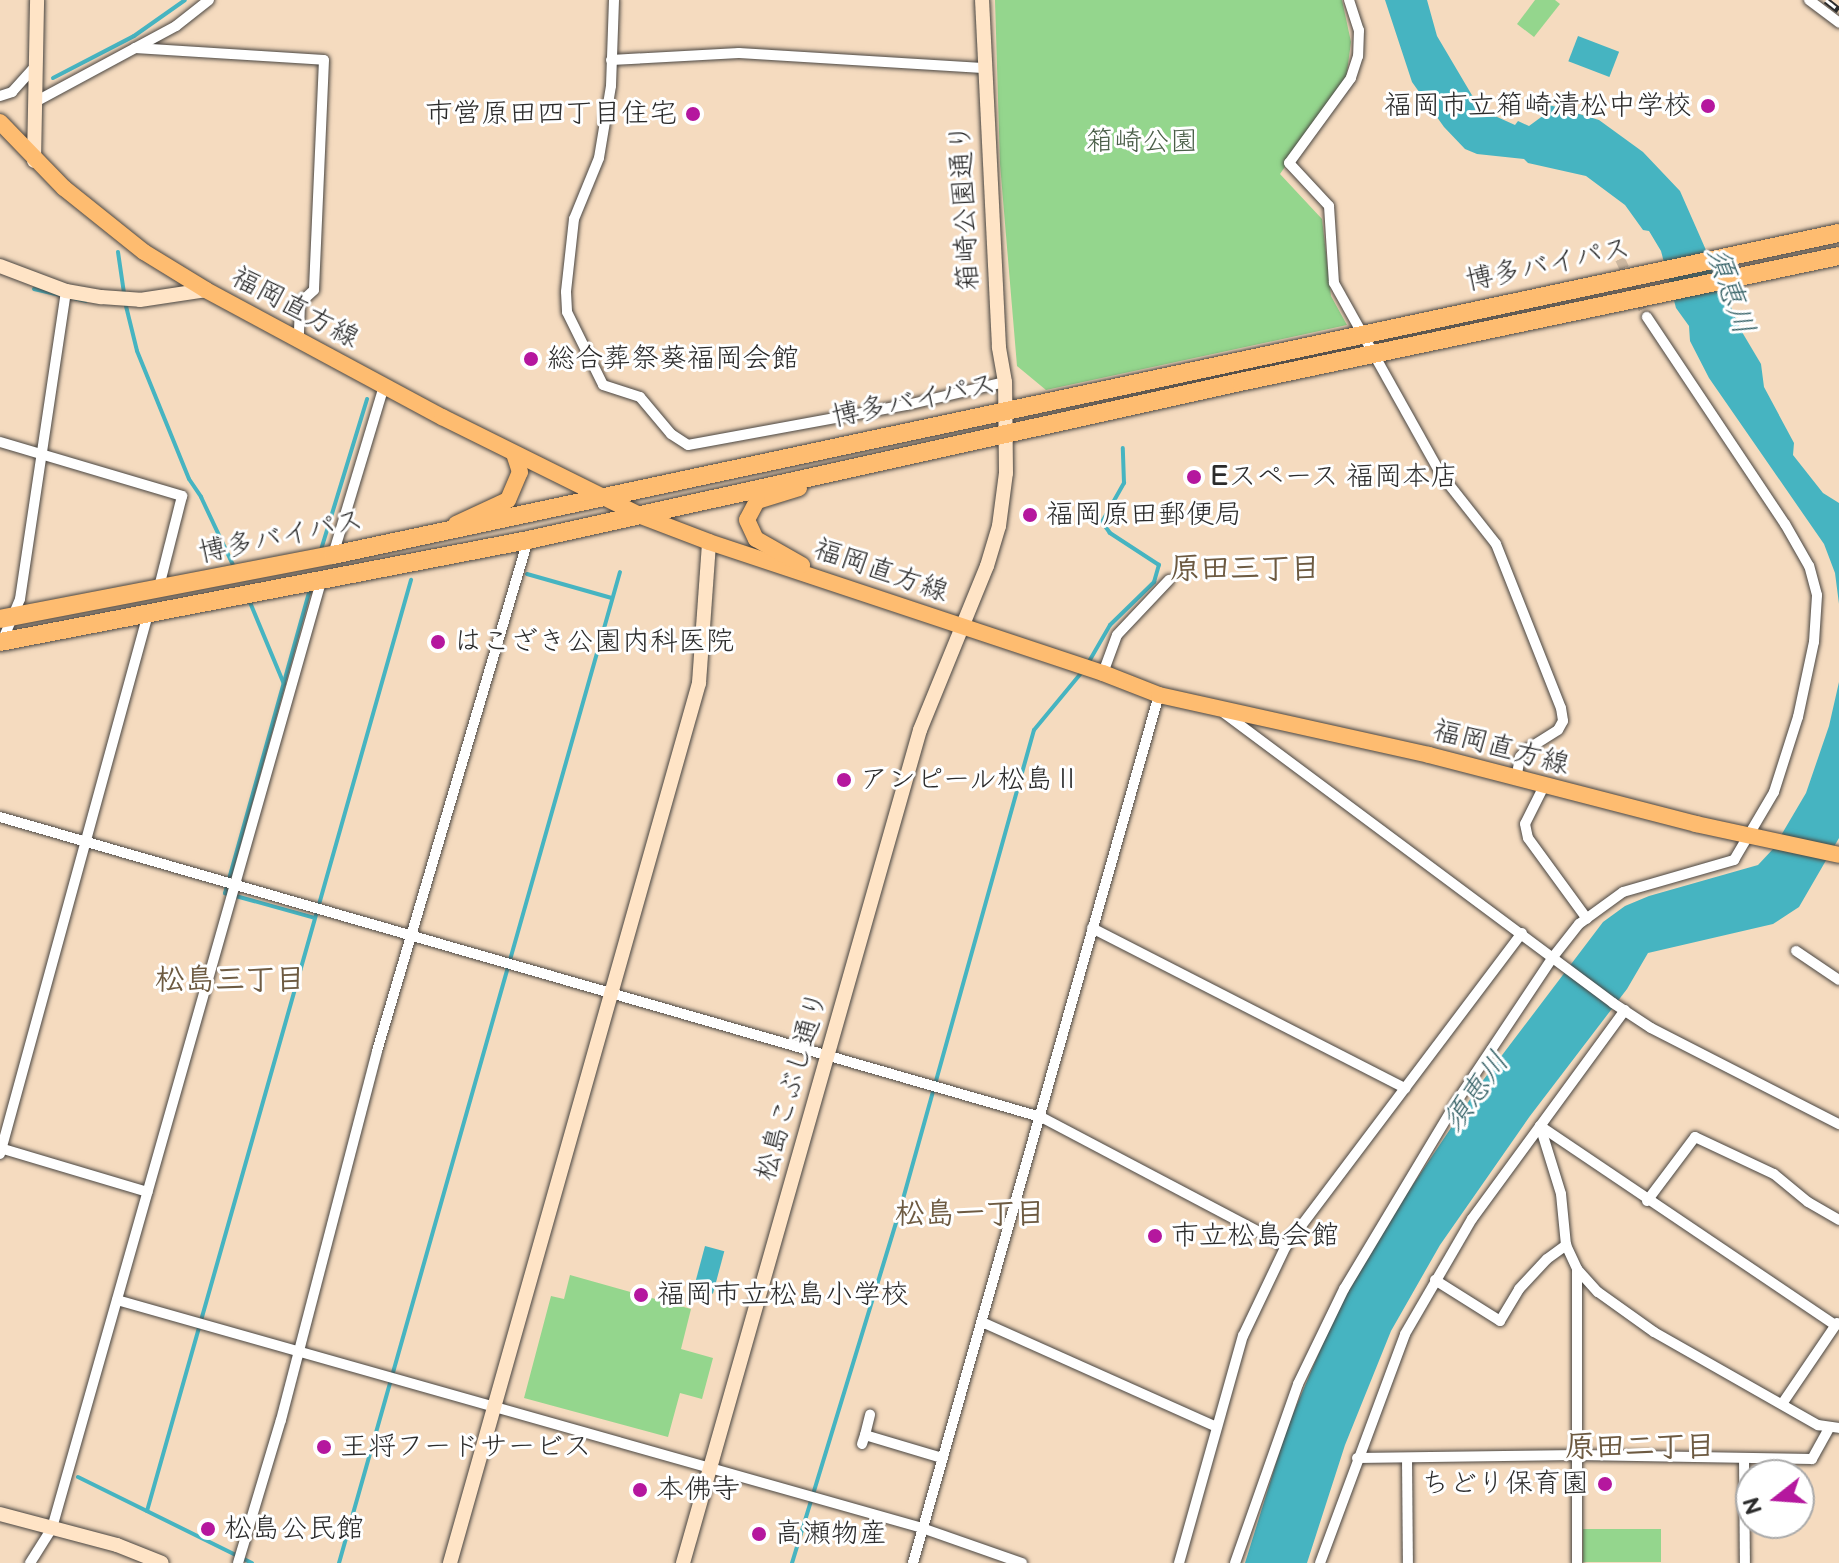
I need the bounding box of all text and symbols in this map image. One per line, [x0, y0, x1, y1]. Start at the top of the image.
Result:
place label: 福岡市立箱崎清松中学校 [1384, 89, 1692, 123]
place label: 市営原田四丁目住宅 [425, 97, 677, 131]
marker: 福岡市立箱崎清松中学校 [1699, 97, 1717, 115]
marker: 市営原田四丁目住宅 [684, 105, 702, 123]
street label: 箱崎公園通り [944, 122, 986, 292]
park label: 箱崎公園 [1086, 125, 1198, 159]
street label: 博多バイパス [1462, 231, 1634, 299]
water label: 須恵川 [1698, 243, 1762, 339]
street label: 福岡直方線 [225, 260, 365, 356]
place label: 総合葬祭葵福岡会館 [547, 342, 799, 376]
marker: 総合葬祭葵福岡会館 [522, 350, 540, 368]
street label: 博多バイパス [828, 367, 1000, 435]
place label: Eスペース 福岡本店 [1210, 460, 1460, 494]
marker: Eスペース 福岡本店 [1185, 468, 1203, 486]
place label: 福岡原田郵便局 [1046, 498, 1242, 532]
street label: 博多バイパス [195, 503, 367, 571]
marker: 福岡原田郵便局 [1021, 506, 1039, 524]
street label: 福岡直方線 [809, 532, 953, 610]
district label: 原田三丁目 [1170, 551, 1320, 587]
place label: はこざき公園内科医院 [454, 625, 734, 659]
marker: はこざき公園内科医院 [429, 633, 447, 651]
street label: 福岡直方線 [1429, 714, 1573, 782]
place label: アンピール松島Ⅱ [860, 763, 1083, 797]
marker: アンピール松島Ⅱ [835, 771, 853, 789]
district label: 松島三丁目 [155, 962, 305, 998]
street label: 松島こぶし通り [749, 987, 835, 1185]
water label: 須恵川 [1435, 1045, 1517, 1139]
district label: 松島一丁目 [895, 1196, 1045, 1232]
place label: 市立松島会館 [1171, 1219, 1339, 1253]
marker: 市立松島会館 [1146, 1227, 1164, 1245]
place label: 福岡市立松島小学校 [657, 1278, 909, 1312]
marker: 福岡市立松島小学校 [632, 1286, 650, 1304]
district label: 原田二丁目 [1565, 1429, 1715, 1465]
place label: 王将フードサービス [340, 1430, 591, 1464]
marker: 王将フードサービス [315, 1438, 333, 1456]
north arrow [1735, 1459, 1815, 1539]
place label: ちどり保育園 [1421, 1467, 1589, 1501]
place label: 本佛寺 [656, 1473, 740, 1507]
marker: ちどり保育園 [1596, 1475, 1614, 1493]
marker: 本佛寺 [631, 1481, 649, 1499]
text: N [1738, 1494, 1769, 1517]
place label: 松島公民館 [224, 1512, 364, 1546]
place label: 高瀬物産 [775, 1517, 887, 1551]
marker: 松島公民館 [199, 1520, 217, 1538]
marker: 高瀬物産 [750, 1525, 768, 1543]

